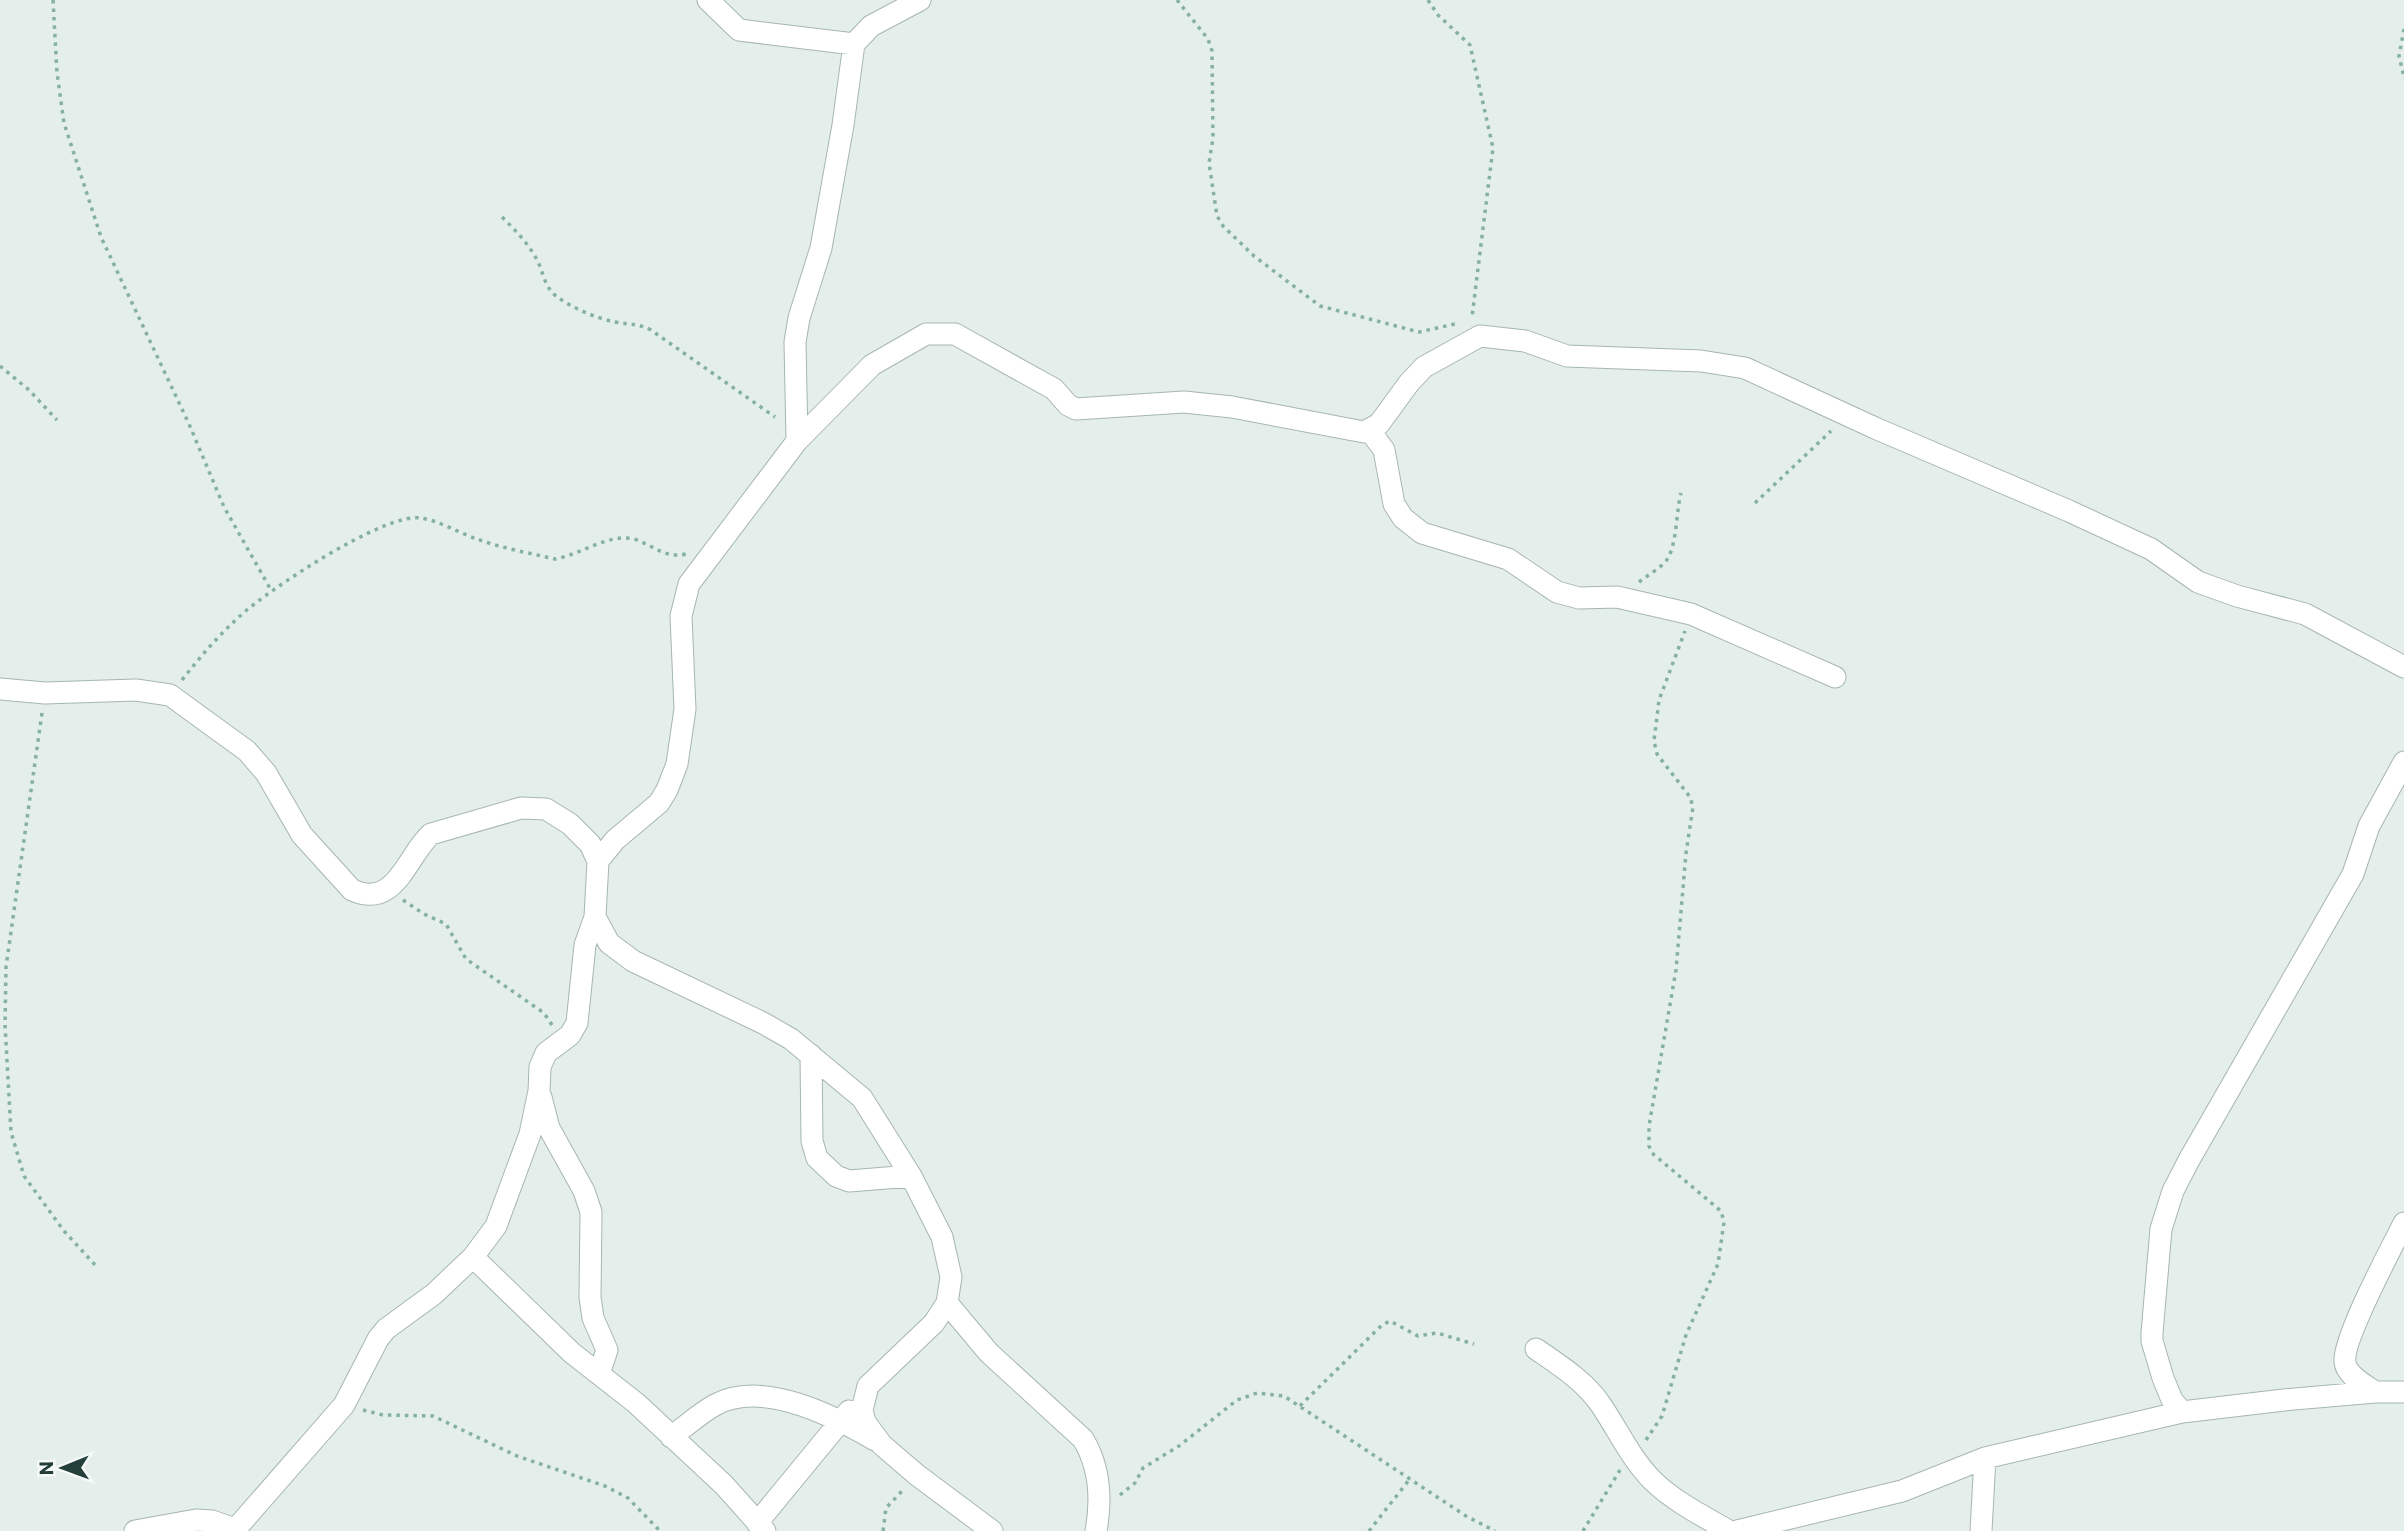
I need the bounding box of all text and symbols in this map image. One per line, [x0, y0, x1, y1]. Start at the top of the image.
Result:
north arrow [28, 1433, 98, 1503]
text: N [34, 1461, 57, 1476]

